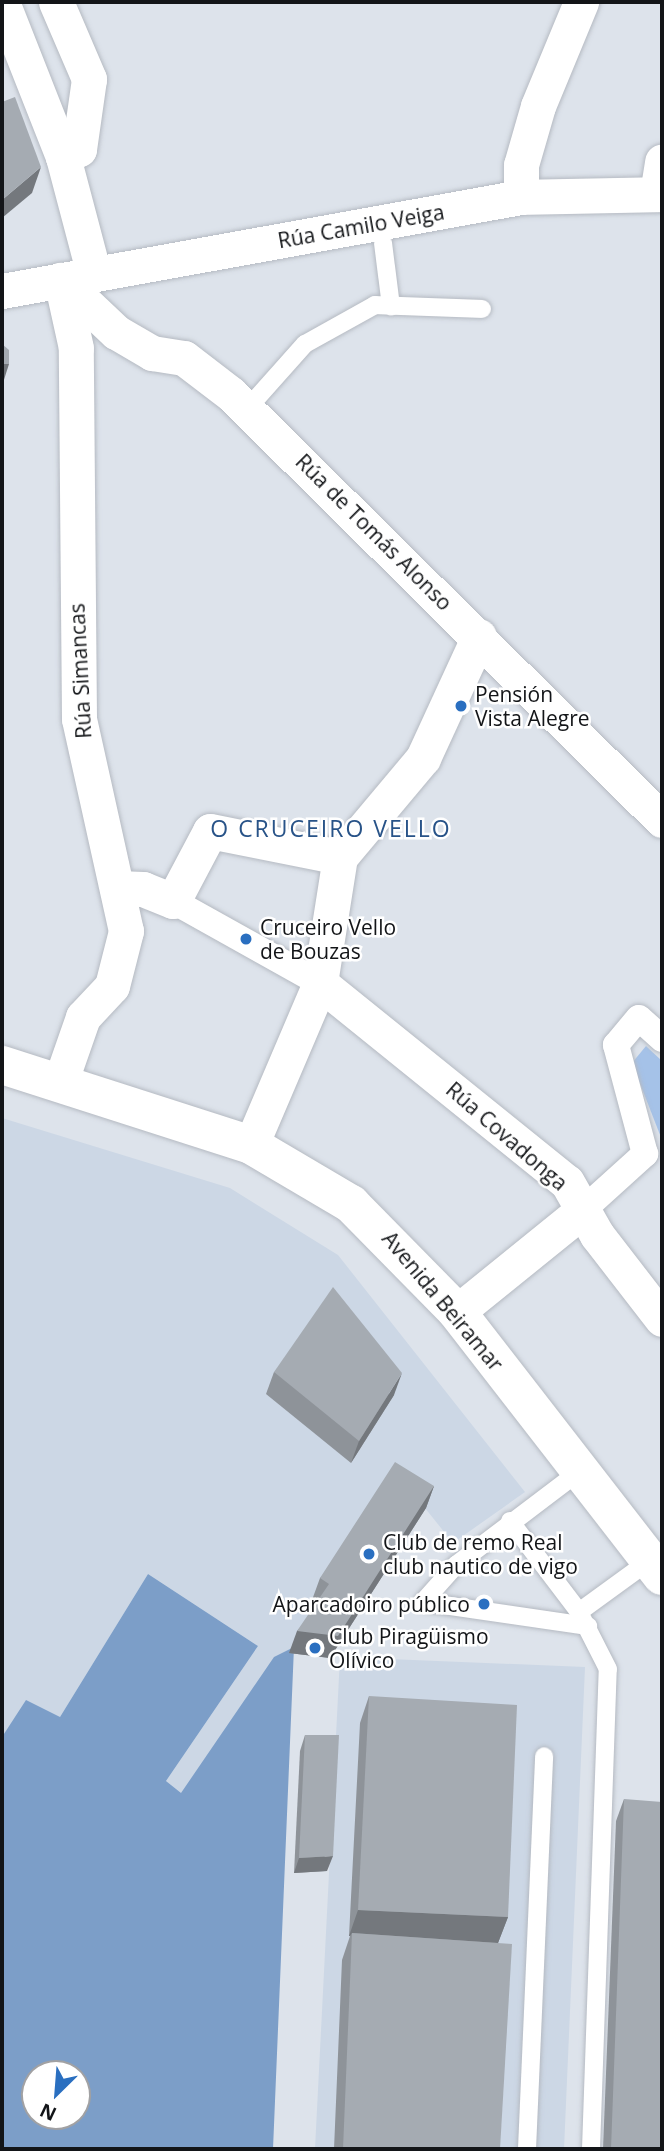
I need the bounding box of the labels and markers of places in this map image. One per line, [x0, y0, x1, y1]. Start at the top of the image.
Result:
place label: Pensión Vista Alegre [475, 681, 590, 731]
marker: Pensión Vista Alegre [453, 698, 469, 714]
place label: Cruceiro Vello de Bouzas [260, 914, 396, 964]
marker: Cruceiro Vello de Bouzas [238, 931, 254, 947]
place label: Club de remo Real club nautico de vigo [383, 1529, 578, 1579]
marker: Club de remo Real club nautico de vigo [361, 1546, 377, 1562]
place label: Aparcadoiro público [273, 1591, 470, 1617]
marker: Aparcadoiro público [476, 1596, 492, 1612]
place label: Club Piragüismo Olívico [329, 1623, 489, 1673]
marker: Club Piragüismo Olívico [307, 1640, 323, 1656]

